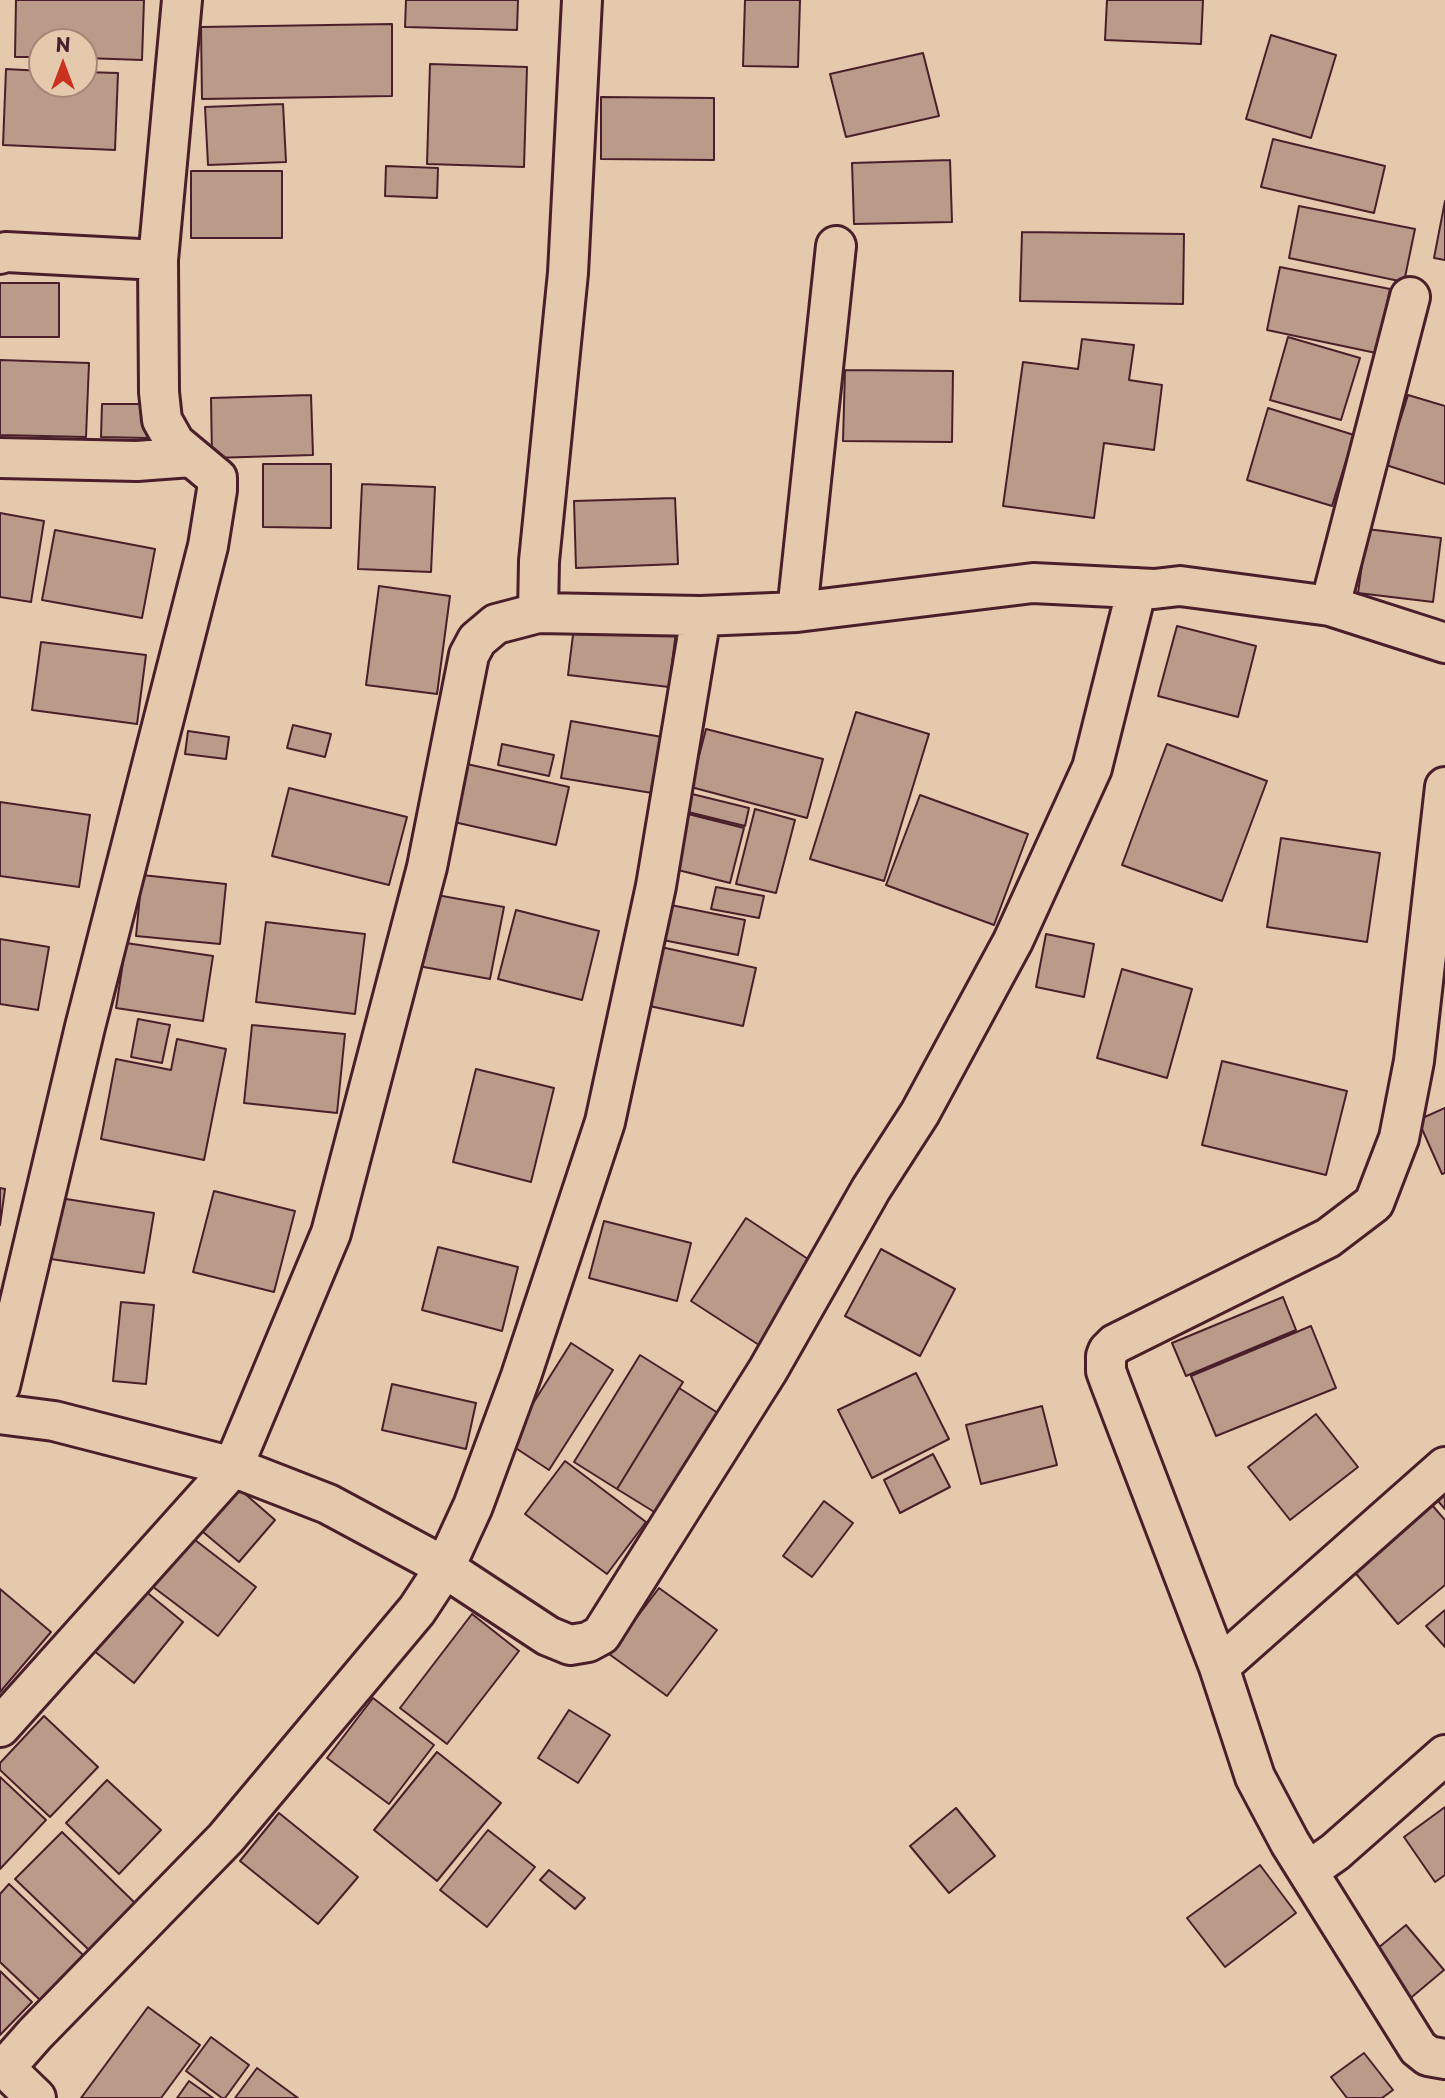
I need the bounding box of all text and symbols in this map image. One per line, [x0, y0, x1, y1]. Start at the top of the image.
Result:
north arrow [28, 28, 98, 98]
text: N [55, 30, 71, 58]

